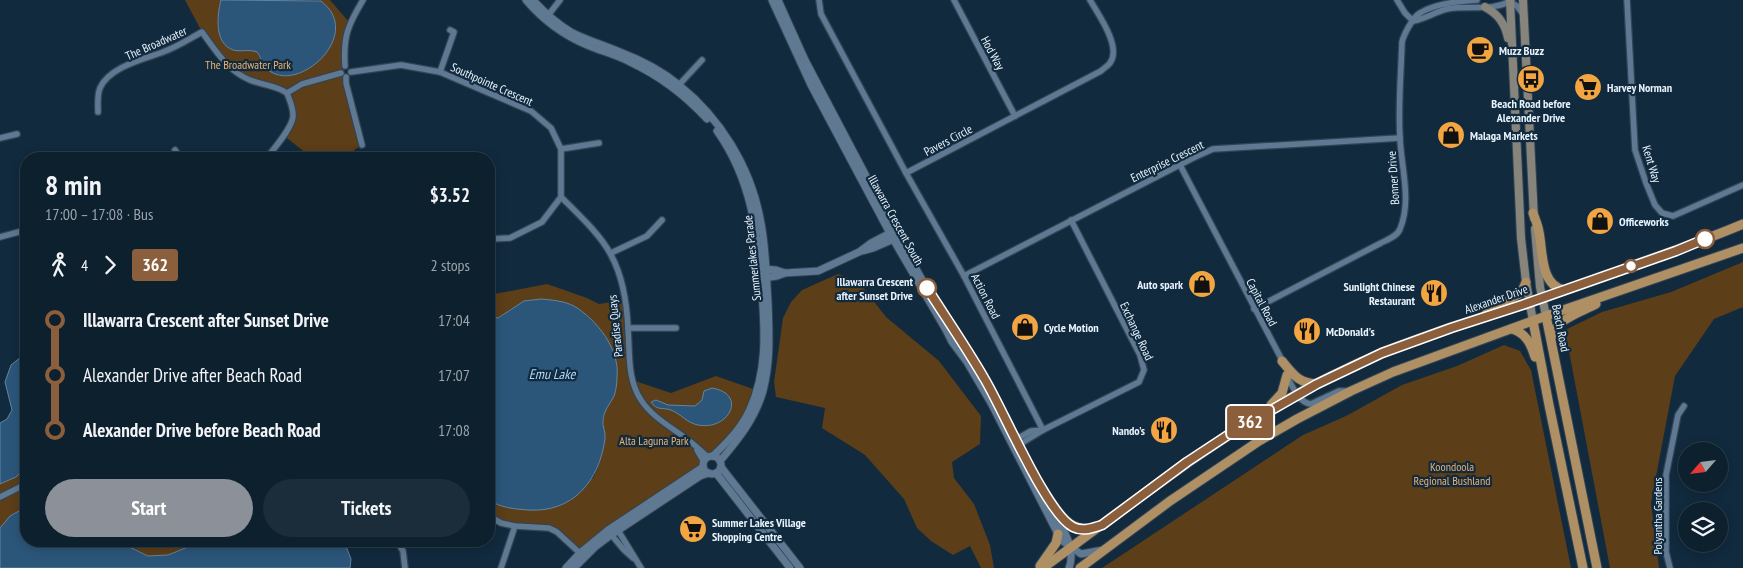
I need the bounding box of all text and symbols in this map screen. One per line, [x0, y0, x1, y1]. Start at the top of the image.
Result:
street label: The Broadwater [123, 23, 190, 63]
street label: Hod Way [978, 34, 1008, 73]
cafe icon: Muzz Buzz [1465, 35, 1495, 65]
place label: Muzz Buzz [1499, 43, 1544, 58]
park label: The Broadwater Park [205, 57, 291, 72]
street label: Southpointe Crescent [449, 59, 536, 109]
bus stop icon: Beach Road before Alexander Drive [1516, 64, 1546, 94]
supermarket icon: Harvey Norman [1573, 72, 1603, 102]
place label: Harvey Norman [1607, 80, 1672, 95]
place label: Beach Road before Alexander Drive [1491, 96, 1571, 125]
shop icon: Malaga Markets [1436, 120, 1466, 150]
street label: Pavers Circle [921, 121, 975, 159]
place label: Malaga Markets [1470, 128, 1538, 143]
street label: Enterprise Crescent [1128, 136, 1207, 185]
street label: Kent Way [1639, 143, 1665, 185]
street label: Bonner Drive [1384, 151, 1402, 205]
text: 8 min [45, 166, 102, 203]
street label: Illawarra Crescent South [865, 172, 927, 268]
text: $3.52 [430, 183, 470, 207]
text: 17:00 – 17:08 · Bus [45, 204, 153, 224]
shop icon: Officeworks [1585, 206, 1615, 236]
street label: Summerlakes Parade [740, 214, 764, 302]
place label: Officeworks [1619, 214, 1669, 229]
unlabelled marker [1695, 229, 1715, 249]
icon: walk [45, 251, 73, 279]
icon: forward [96, 251, 124, 279]
text: 362 [142, 253, 168, 276]
text: 4 [81, 255, 88, 275]
text: 2 stops [430, 255, 470, 275]
unlabelled marker [1624, 259, 1638, 273]
shop icon: Auto spark [1187, 269, 1217, 299]
street label: Action Road [968, 271, 1004, 321]
place label: Illawarra Crescent after Sunset Drive [837, 274, 914, 303]
street label: Capital Road [1243, 276, 1281, 328]
place label: Auto spark [1136, 277, 1183, 292]
marker: Illawarra Crescent after Sunset Drive [917, 278, 937, 298]
restaurant icon: Sunlight Chinese Restaurant [1419, 278, 1449, 308]
place label: Sunlight Chinese Restaurant [1343, 279, 1416, 308]
street label: Alexander Drive [1462, 281, 1530, 317]
street label: Paradise Quays [604, 294, 626, 358]
street label: Exchange Road [1117, 299, 1157, 363]
street label: Beach Road [1549, 303, 1573, 353]
text: Illawarra Crescent after Sunset Drive [83, 308, 329, 332]
text: 17:04 [438, 310, 470, 330]
shop icon: Cycle Motion [1010, 312, 1040, 342]
restaurant icon: McDonald's [1292, 316, 1322, 346]
place label: Cycle Motion [1044, 320, 1099, 335]
place label: McDonald's [1326, 324, 1375, 339]
text: Alexander Drive after Beach Road [83, 363, 302, 387]
text: 17:07 [438, 365, 470, 385]
water label: Emu Lake [529, 365, 576, 383]
line badge: 362 [1221, 406, 1279, 438]
text: 362 [1237, 410, 1263, 433]
restaurant icon: Nando's [1149, 415, 1179, 445]
text: Alexander Drive before Beach Road [83, 418, 321, 442]
text: 17:08 [438, 420, 470, 440]
place label: Nando's [1112, 423, 1145, 438]
park label: Alta Laguna Park [619, 433, 689, 448]
north arrow [1678, 442, 1728, 492]
map controls [1678, 442, 1728, 552]
park label: Koondoola Regional Bushland [1414, 459, 1490, 488]
street label: Polyantha Gardens [1650, 477, 1665, 555]
button: Start [45, 479, 253, 537]
button: Tickets [263, 479, 470, 537]
button: layers [1678, 502, 1728, 552]
supermarket icon: Summer Lakes Village Shopping Centre [678, 514, 708, 544]
place label: Summer Lakes Village Shopping Centre [712, 515, 806, 544]

